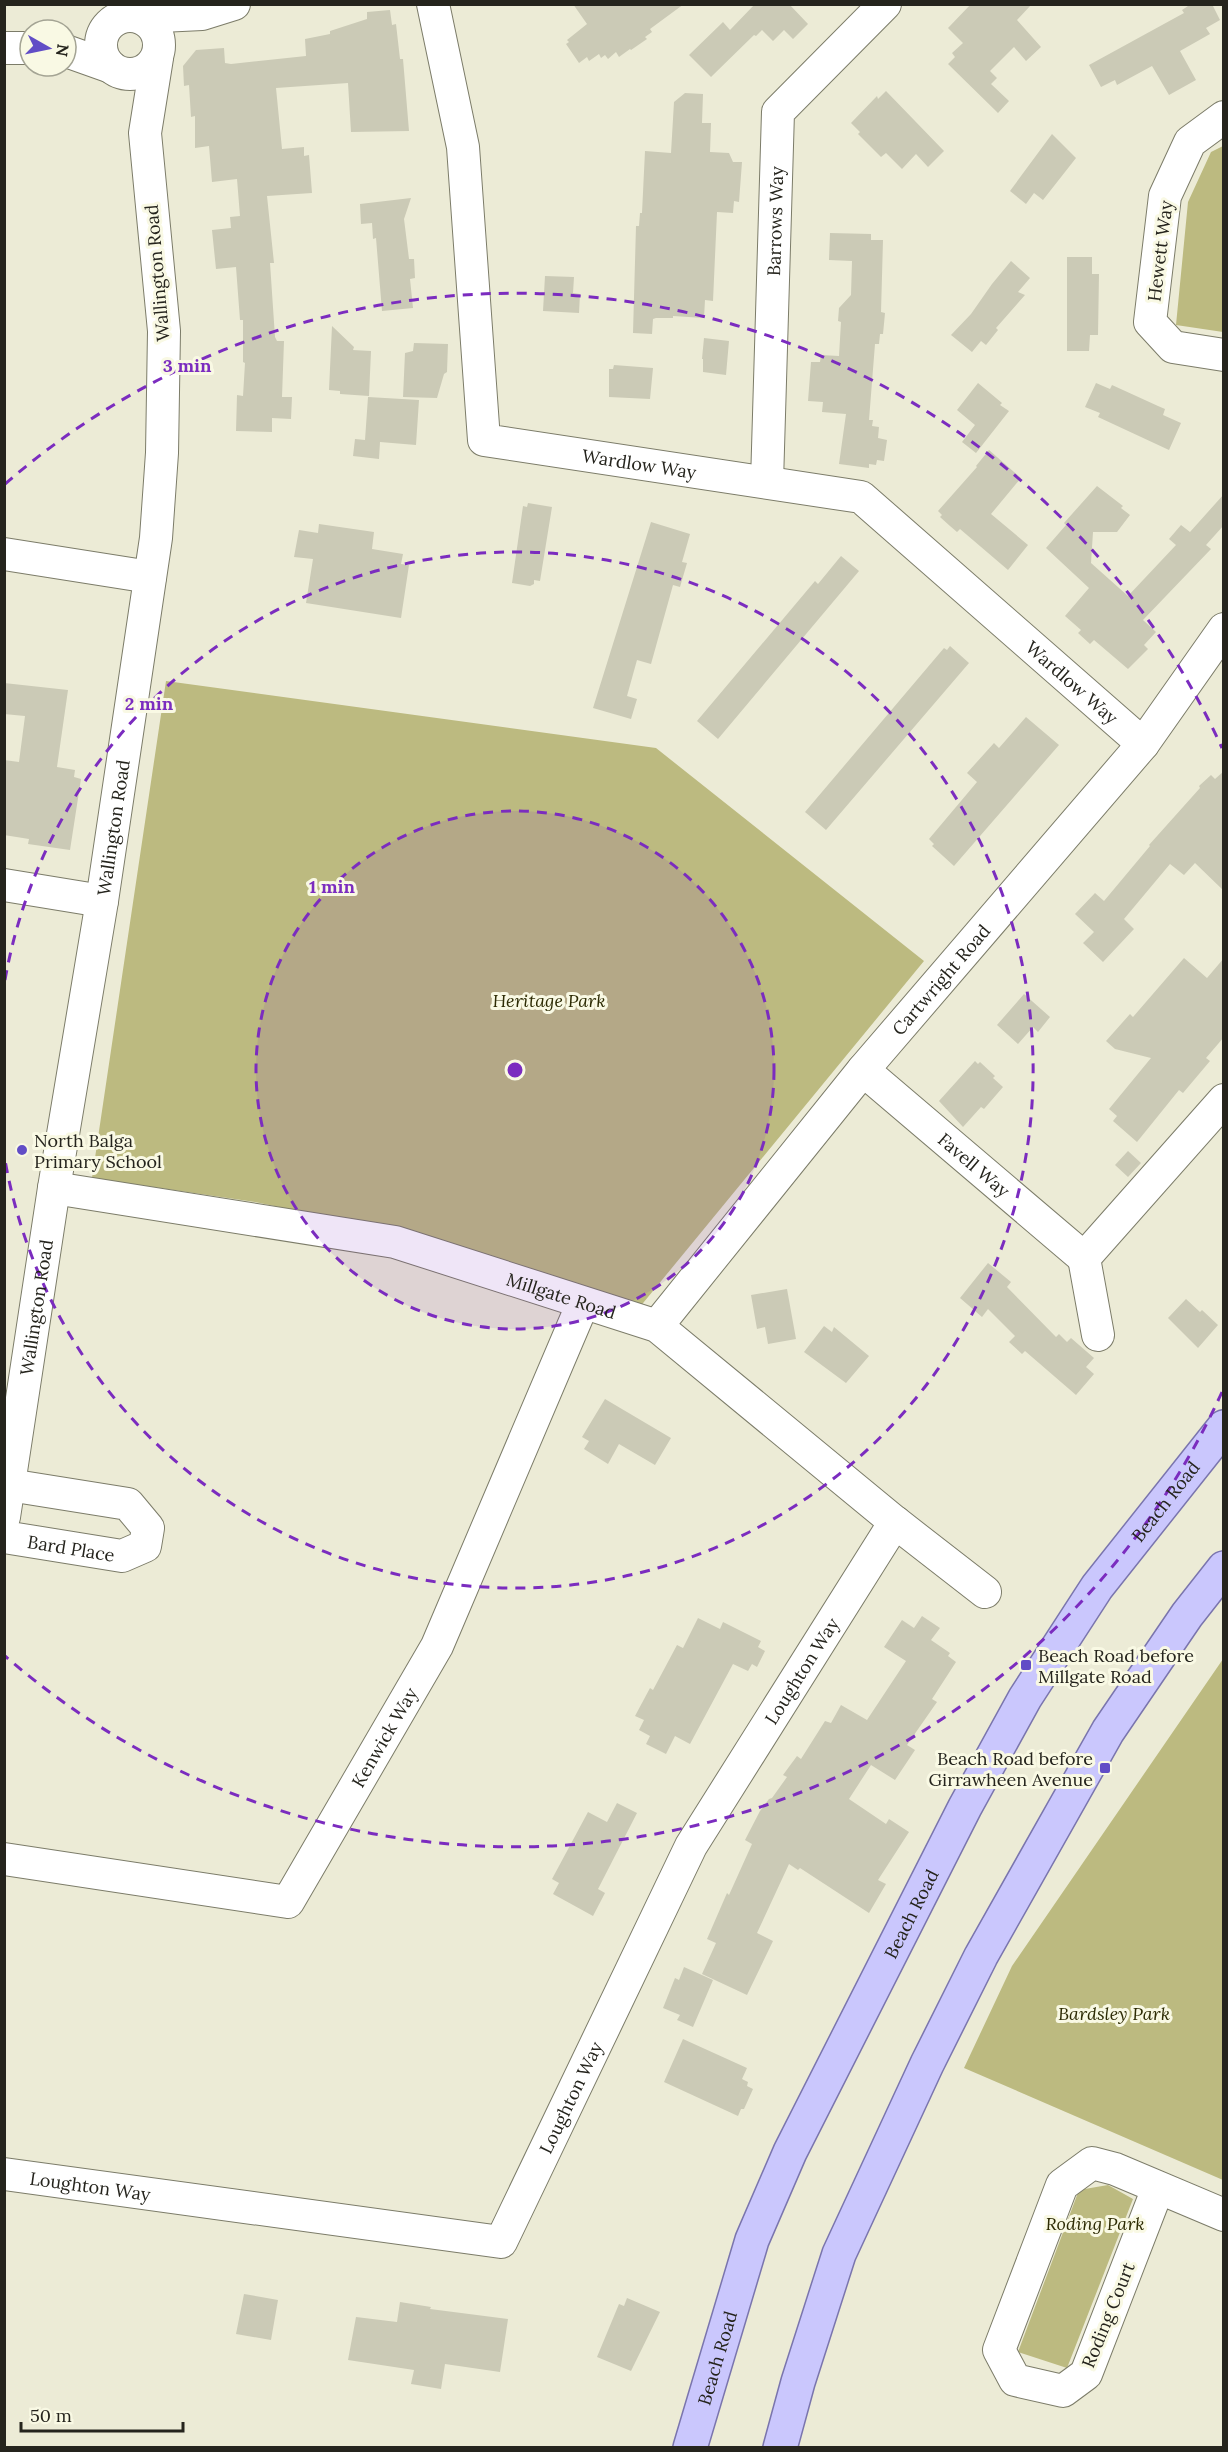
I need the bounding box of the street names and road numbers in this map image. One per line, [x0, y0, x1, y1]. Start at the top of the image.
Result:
street label: Barrows Way [762, 165, 788, 276]
street label: Hewett Way [1142, 199, 1178, 303]
street label: Wallington Road [140, 203, 174, 342]
street label: Wardlow Way [581, 444, 699, 484]
street label: Wardlow Way [1021, 635, 1124, 729]
street label: Wallington Road [91, 758, 134, 897]
street label: Cartwright Road [887, 919, 995, 1040]
street label: Favell Way [933, 1128, 1015, 1202]
street label: Wallington Road [14, 1238, 58, 1377]
street label: Millgate Road [504, 1267, 619, 1324]
street label: Beach Road [1126, 1456, 1204, 1546]
street label: Bard Place [26, 1529, 117, 1566]
street label: Loughton Way [759, 1613, 844, 1728]
street label: Kenwick Way [346, 1683, 422, 1791]
street label: Beach Road [879, 1865, 943, 1962]
street label: Loughton Way [534, 2037, 607, 2157]
street label: Loughton Way [28, 2166, 153, 2206]
street label: Roding Court [1076, 2259, 1140, 2371]
street label: Beach Road [692, 2308, 742, 2408]

